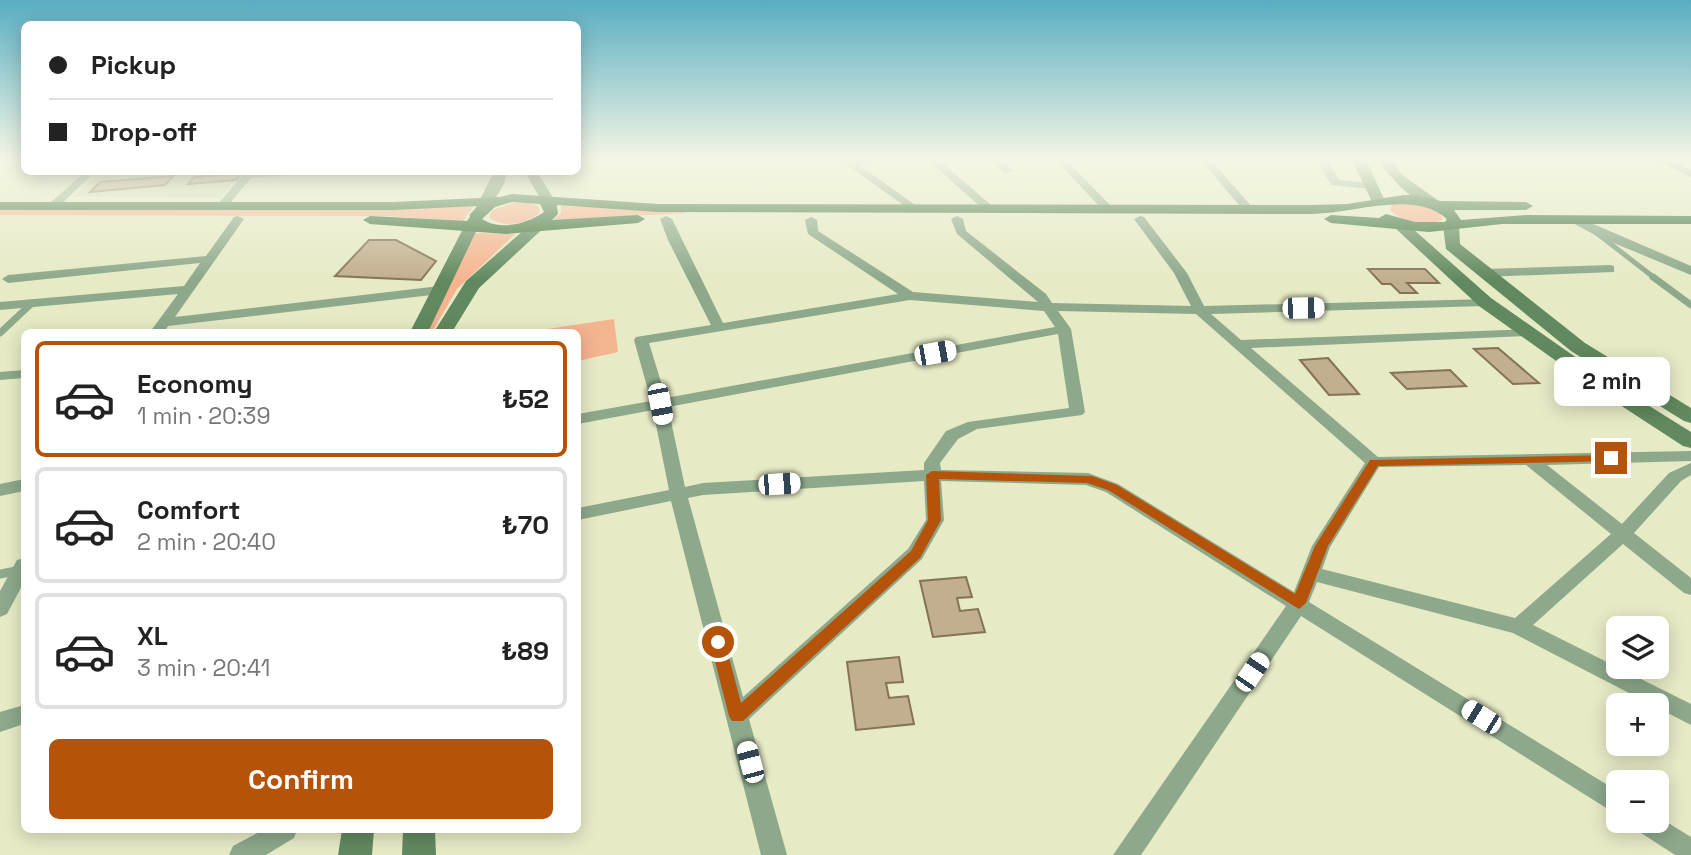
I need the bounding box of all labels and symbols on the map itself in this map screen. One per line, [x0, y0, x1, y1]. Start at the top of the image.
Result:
car [1282, 297, 1325, 319]
car [913, 339, 958, 367]
callout: 2 min [1553, 356, 1669, 406]
car [646, 381, 675, 427]
route end [1595, 442, 1627, 474]
car [758, 472, 801, 496]
route start [702, 626, 734, 658]
car [1232, 649, 1273, 695]
car [1458, 697, 1505, 737]
car [735, 739, 766, 785]

